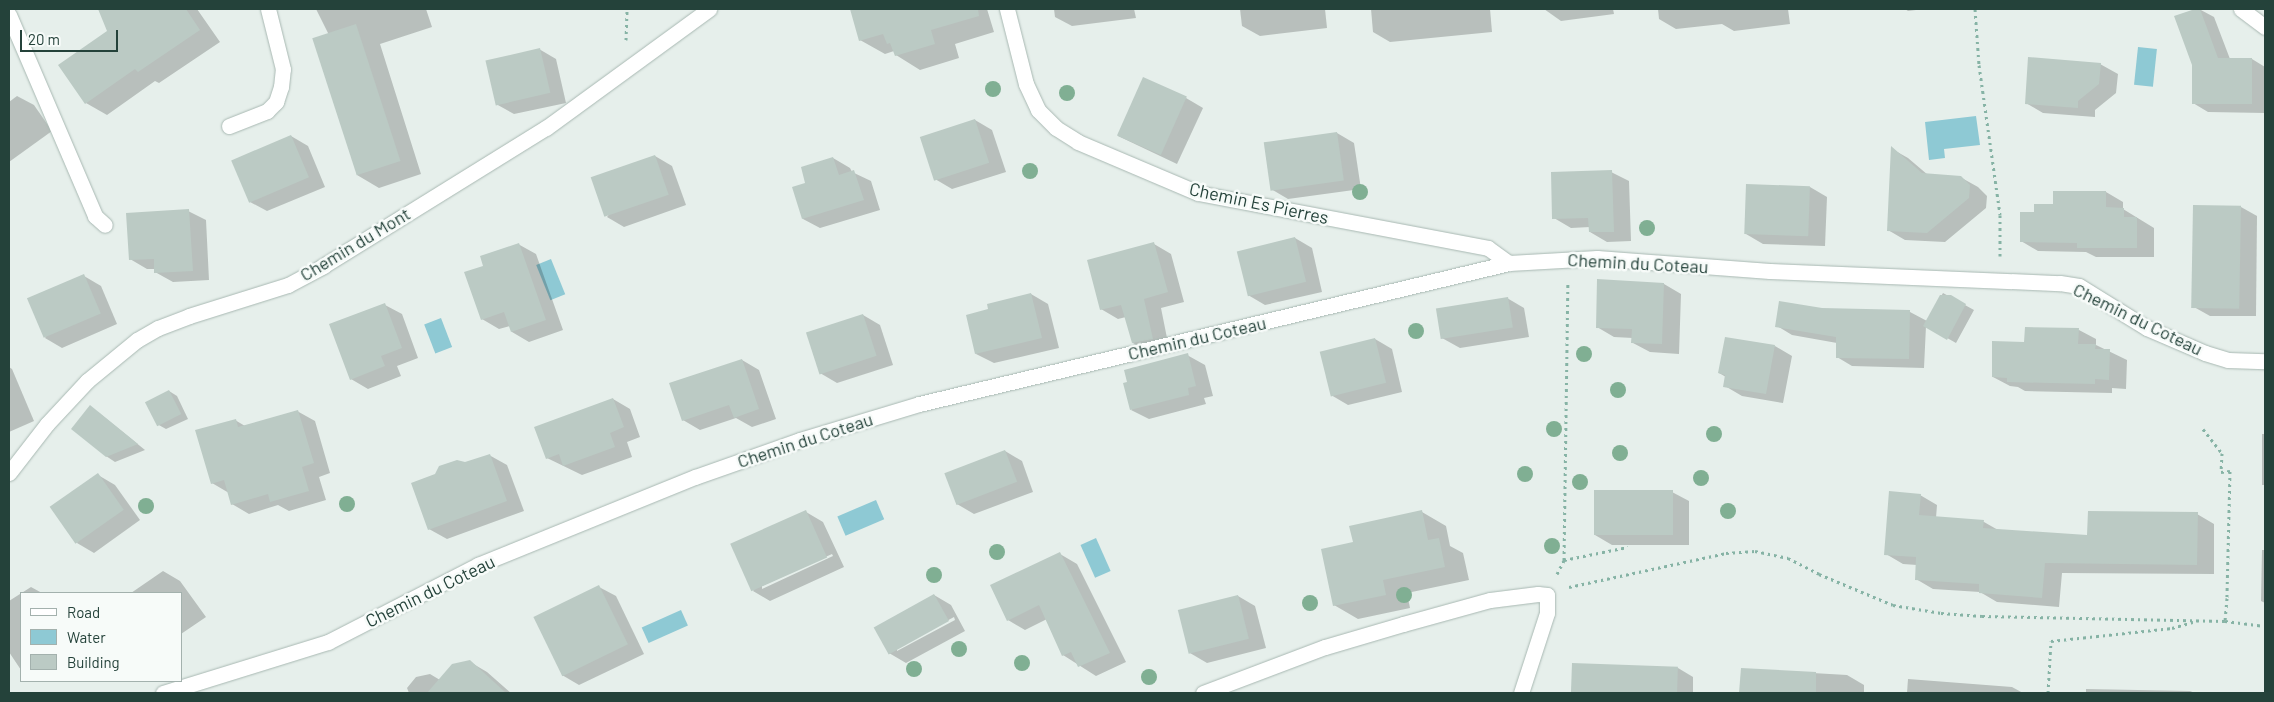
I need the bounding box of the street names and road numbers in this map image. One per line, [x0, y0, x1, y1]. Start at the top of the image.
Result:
street label: Chemin Es Pierres [1187, 178, 1331, 228]
street label: Chemin du Mont [296, 203, 414, 285]
street label: Chemin du Coteau [1567, 249, 1709, 277]
street label: Chemin du Coteau [2070, 278, 2206, 360]
street label: Chemin du Coteau [1126, 312, 1268, 364]
street label: Chemin du Coteau [735, 408, 875, 472]
street label: Chemin du Coteau [362, 550, 498, 632]

